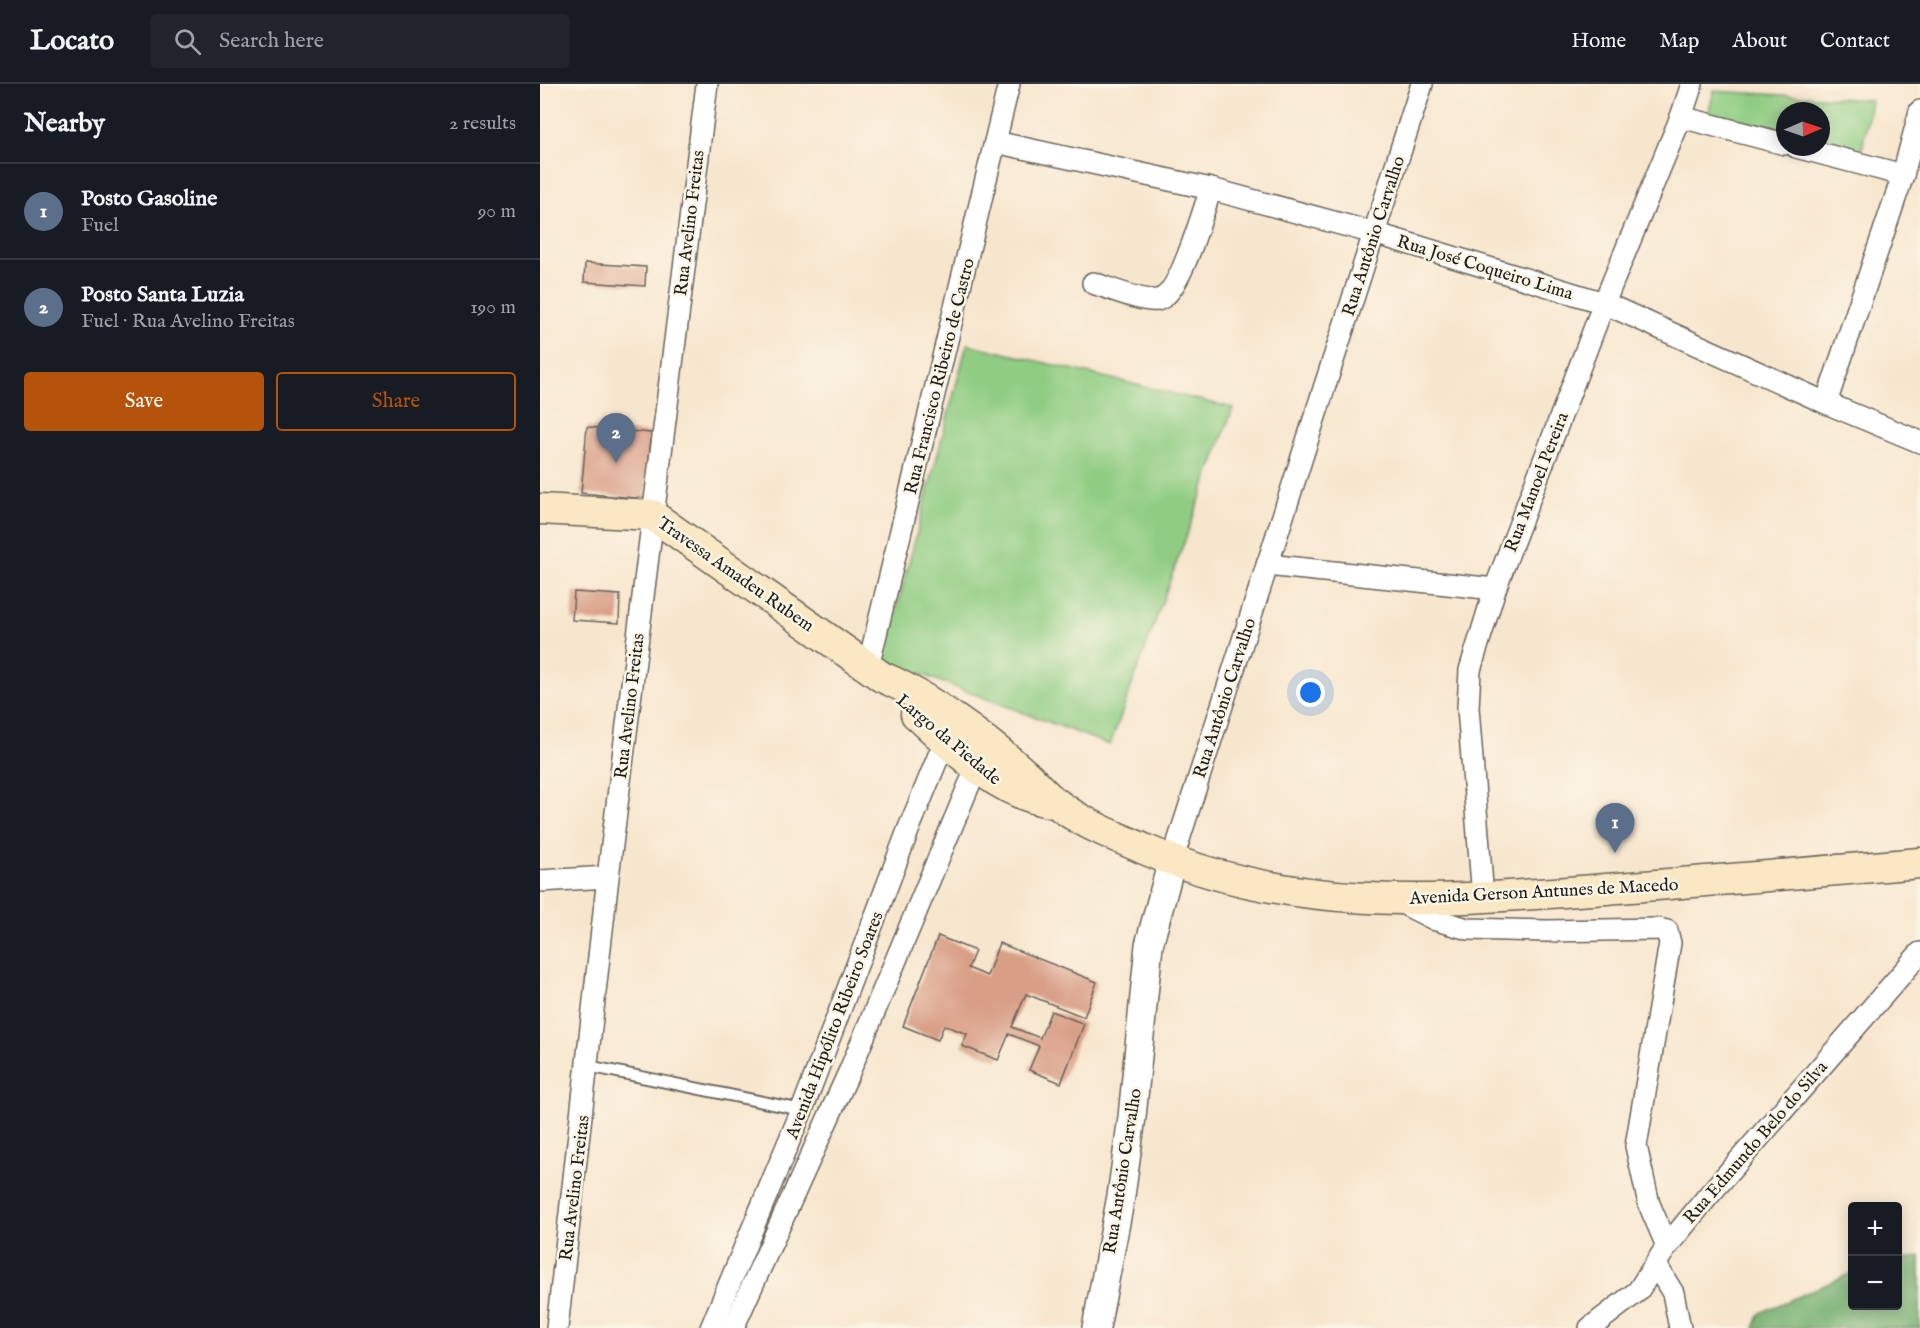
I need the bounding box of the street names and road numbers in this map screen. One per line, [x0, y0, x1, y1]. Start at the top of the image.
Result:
street label: Rua Avelino Freitas [670, 149, 711, 297]
street label: Rua Antônio Carvalho [1338, 153, 1411, 320]
street label: Rua José Coqueiro Lima [1394, 231, 1576, 306]
street label: Rua Francisco Ribeiro de Castro [900, 256, 981, 497]
street label: Rua Manoel Pereira [1500, 409, 1575, 556]
street label: Travessa Amadeu Rubem [652, 512, 818, 638]
street label: Rua Antônio Carvalho [1189, 615, 1262, 782]
street label: Rua Avelino Freitas [610, 632, 651, 780]
street label: Largo da Piedade [891, 689, 1005, 791]
street label: Avenida Gerson Antunes de Macedo [1408, 874, 1679, 911]
street label: Avenida Hipólito Ribeiro Soares [781, 909, 889, 1143]
street label: Rua Edmundo Belo do Silva [1679, 1056, 1833, 1229]
street label: Rua Antônio Carvalho [1099, 1087, 1148, 1256]
street label: Rua Avelino Freitas [555, 1114, 596, 1262]

